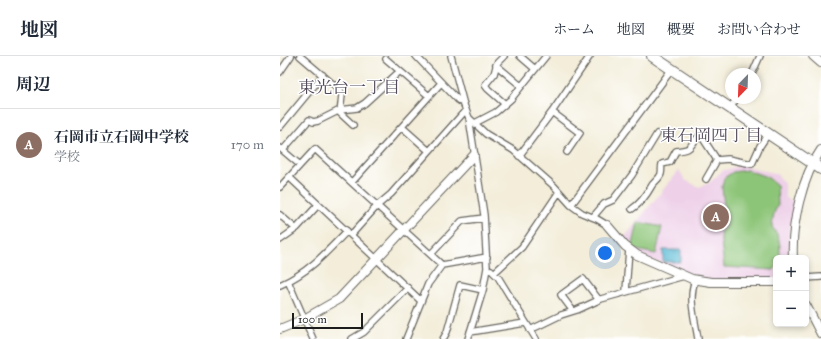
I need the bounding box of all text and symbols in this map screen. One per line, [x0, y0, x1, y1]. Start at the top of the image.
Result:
text: 地図 [20, 18, 58, 41]
text: ホーム [553, 21, 595, 38]
text: 地図 [617, 21, 645, 38]
text: 概要 [667, 21, 695, 38]
text: お問い合わせ [717, 21, 801, 38]
north arrow [725, 68, 761, 104]
text: 周辺 [16, 74, 50, 95]
district label: 東光台一丁目 [298, 77, 400, 98]
district label: 東石岡四丁目 [660, 125, 762, 146]
text: 石岡市立石岡中学校 [54, 128, 189, 146]
text: A [25, 137, 33, 153]
text: 170 m [231, 137, 264, 153]
text: 学校 [54, 149, 80, 165]
pin: A [703, 202, 729, 232]
your location [595, 243, 615, 263]
map controls [773, 255, 809, 327]
button: + [773, 255, 809, 291]
button: − [773, 291, 809, 327]
scale bar [292, 311, 363, 330]
text: 100 m [298, 313, 327, 326]

